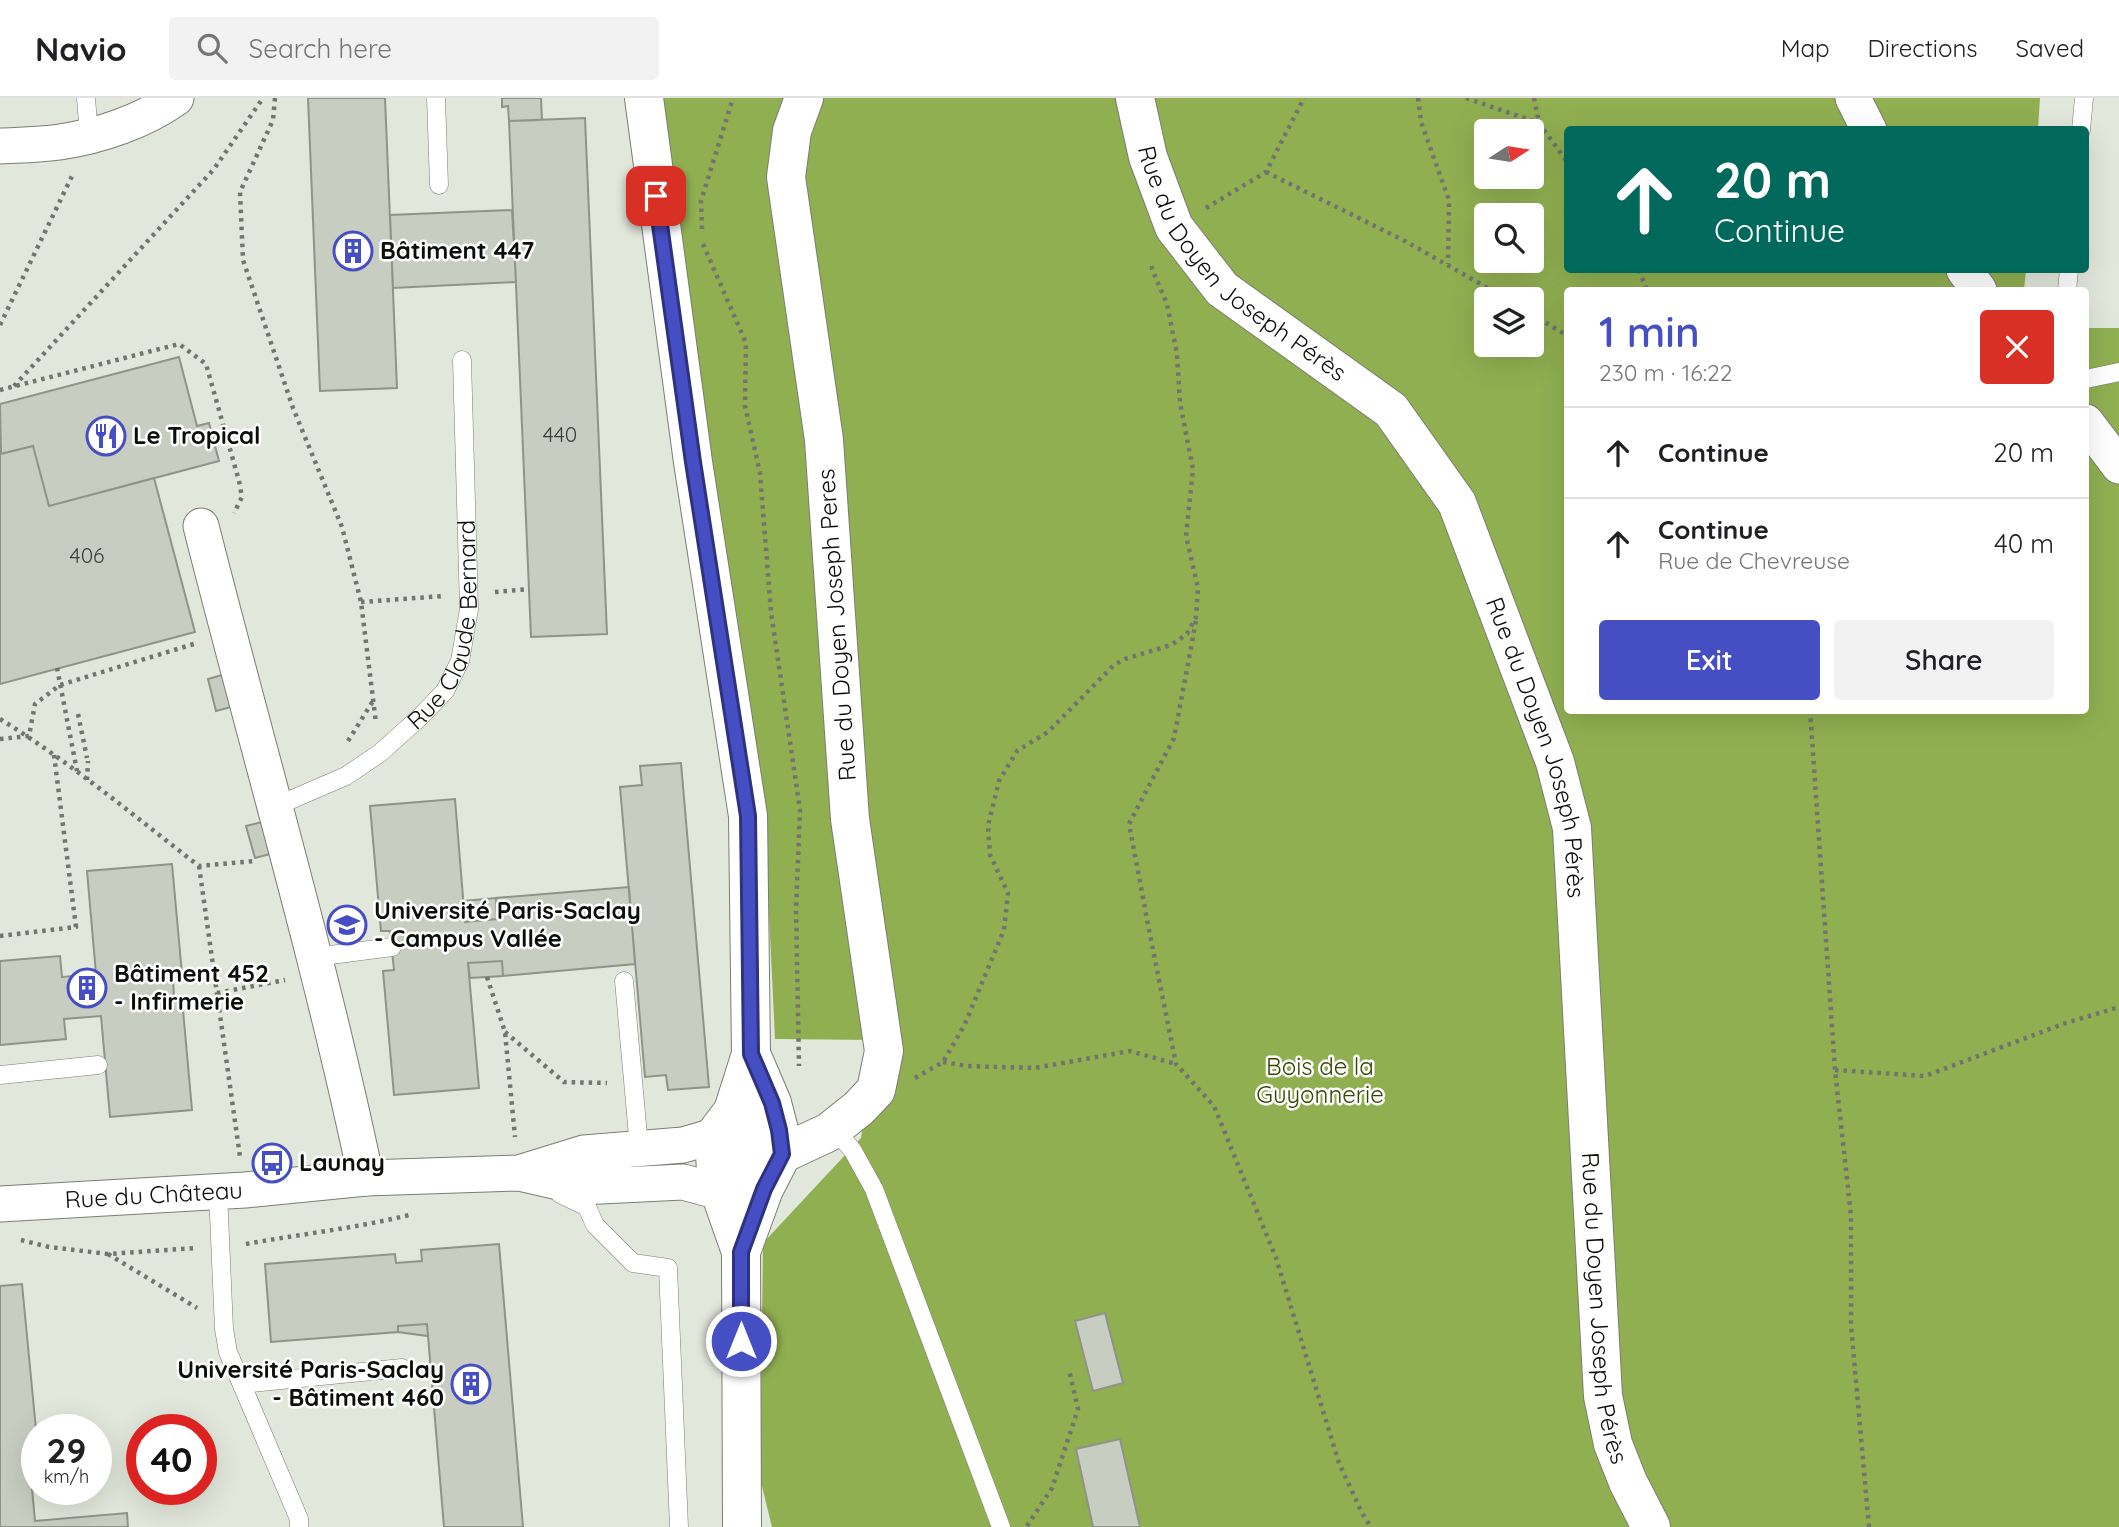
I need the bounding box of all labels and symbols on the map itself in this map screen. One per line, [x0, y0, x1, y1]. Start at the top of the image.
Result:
north arrow [1474, 119, 1544, 189]
street label: Rue du Doyen Joseph Pérès [1132, 143, 1353, 387]
pin [626, 166, 686, 226]
building icon: Bâtiment 447 [332, 230, 374, 272]
place label: Bâtiment 447 [380, 235, 534, 265]
restaurant icon: Le Tropical [85, 415, 127, 457]
place label: Le Tropical [133, 420, 261, 450]
house number: 440 [543, 421, 577, 447]
street label: Rue du Doyen Joseph Peres [810, 468, 862, 782]
street label: Rue Claude Bernard [400, 519, 483, 736]
house number: 406 [70, 542, 104, 568]
street label: Rue du Doyen Joseph Pérès [1480, 593, 1592, 899]
place label: Université Paris-Saclay - Campus Vallée [374, 895, 641, 953]
school or university icon: Université Paris-Saclay - Campus Vallée [326, 904, 368, 946]
place label: Bâtiment 452 - Infirmerie [114, 958, 269, 1016]
building icon: Bâtiment 452 - Infirmerie [66, 967, 108, 1009]
park label: Bois de la Guyonnerie [1256, 1051, 1384, 1109]
bus stop icon: Launay [251, 1142, 293, 1184]
place label: Launay [299, 1147, 385, 1177]
street label: Rue du Doyen Joseph Pérès [1576, 1152, 1635, 1468]
street label: Rue du Château [64, 1174, 244, 1214]
position arrow [704, 1304, 778, 1378]
place label: Université Paris-Saclay - Bâtiment 460 [177, 1354, 444, 1412]
building icon: Université Paris-Saclay - Bâtiment 460 [450, 1363, 492, 1405]
speed limit sign: 40 [126, 1414, 217, 1505]

